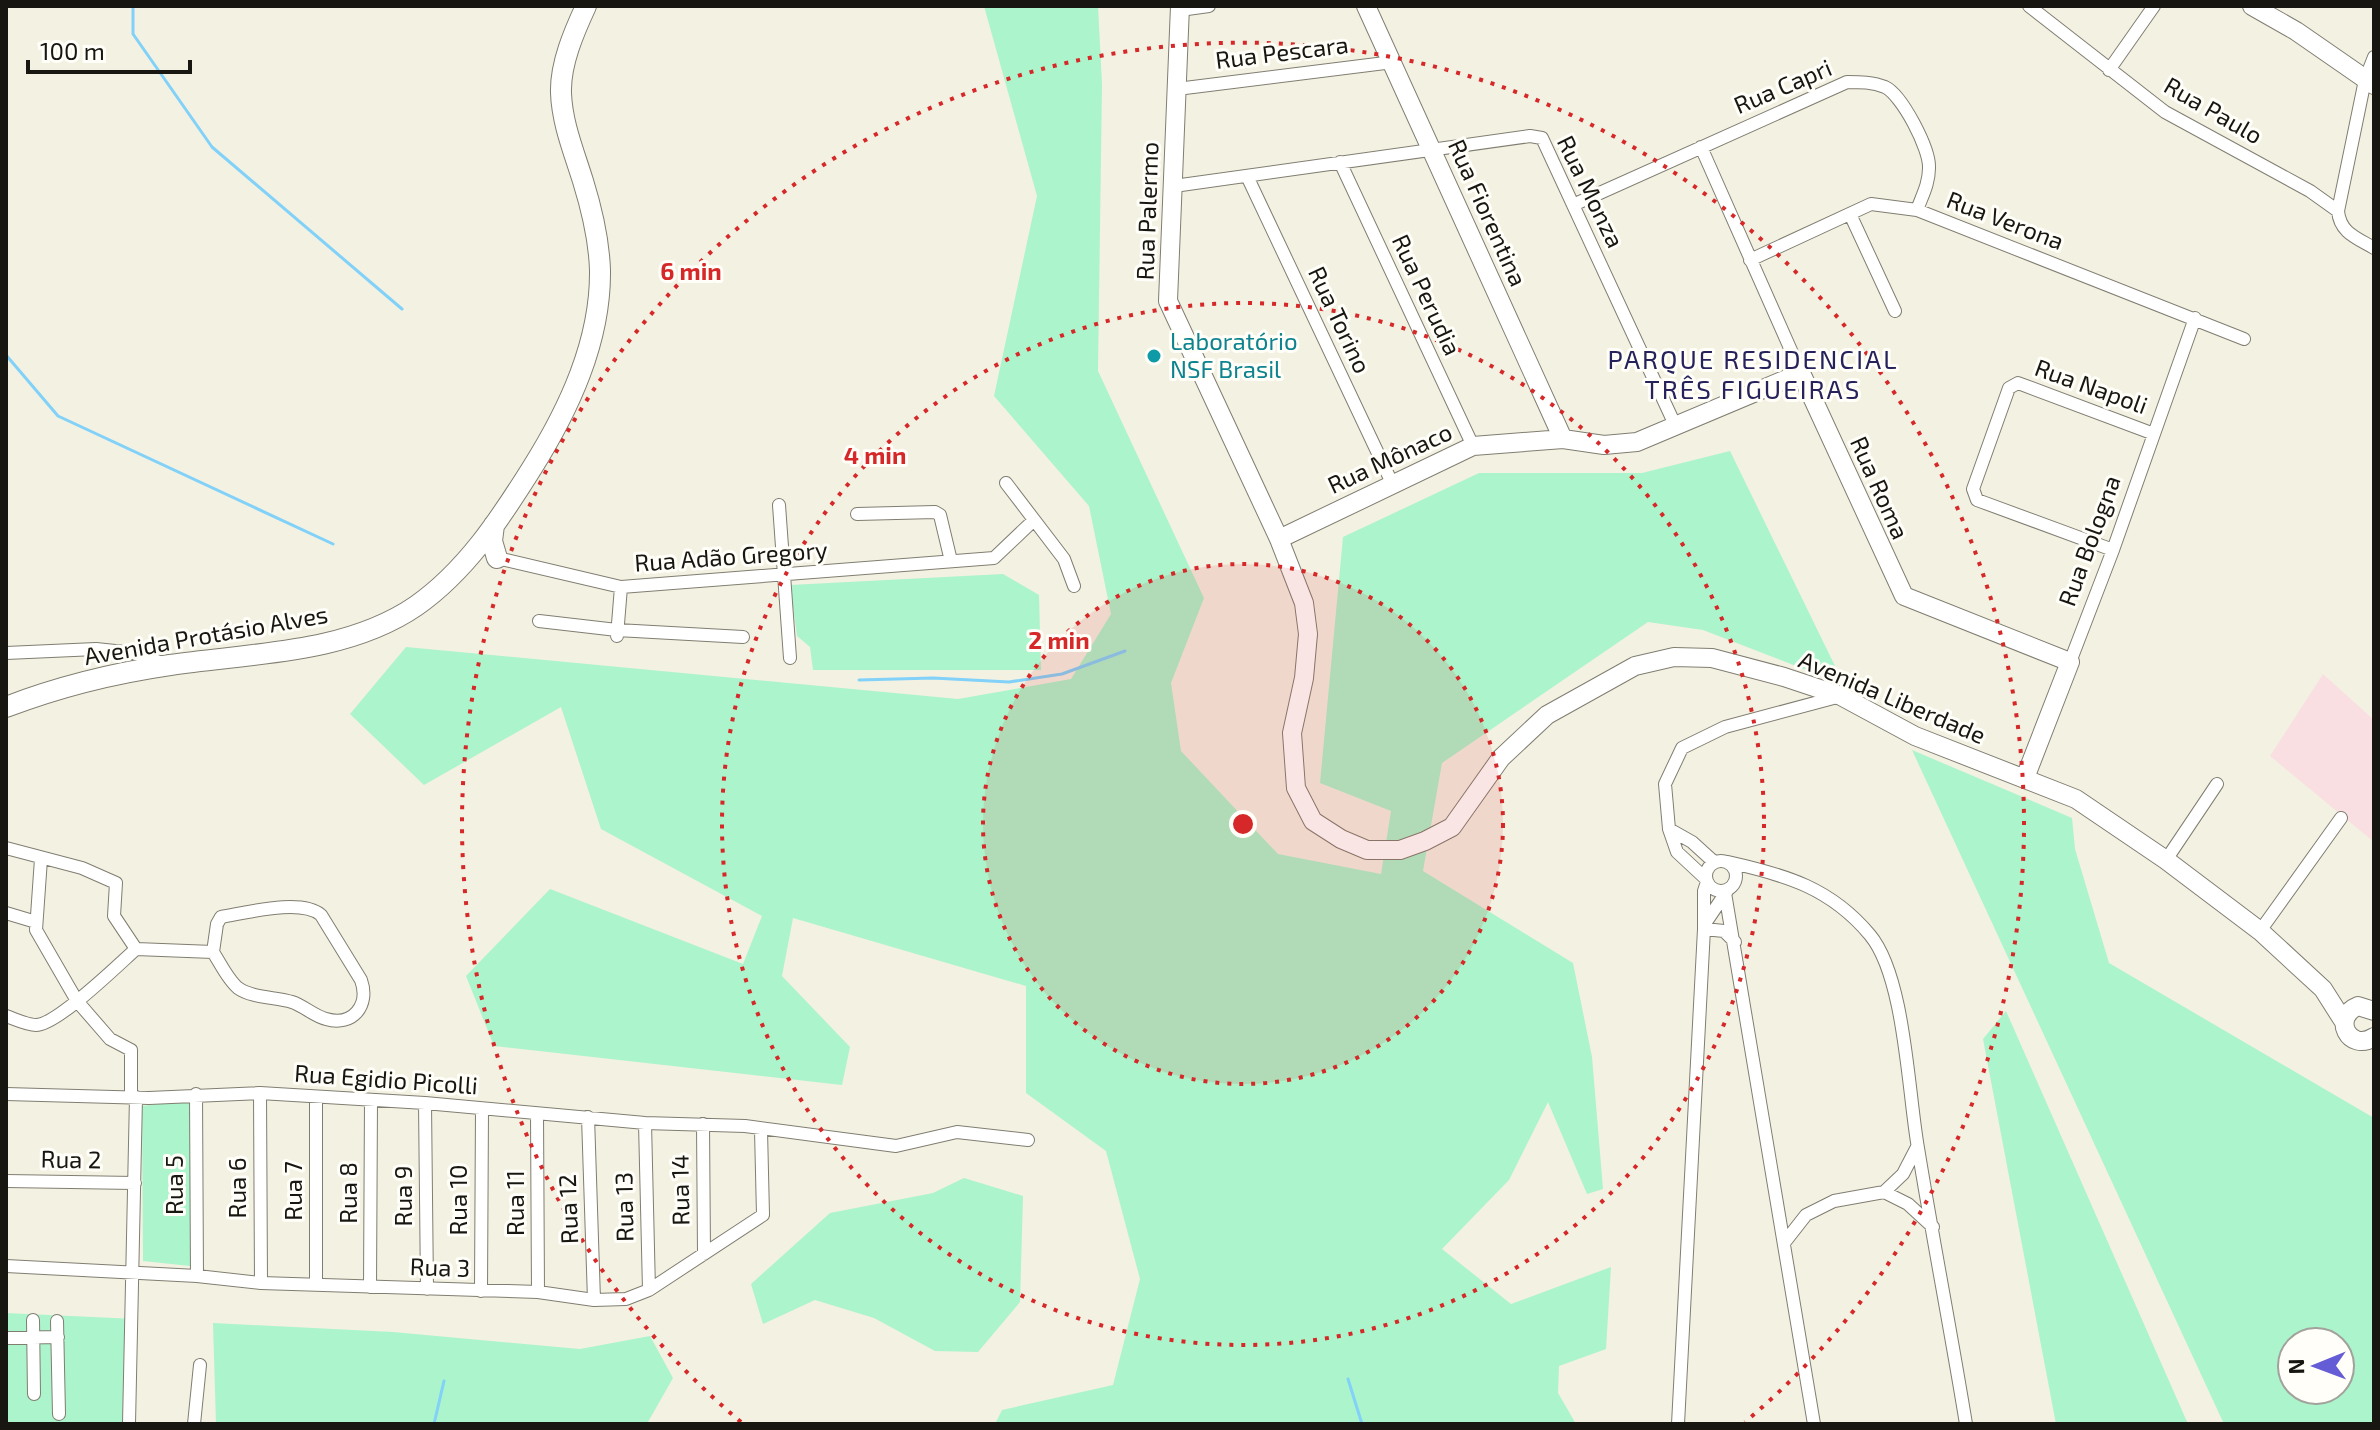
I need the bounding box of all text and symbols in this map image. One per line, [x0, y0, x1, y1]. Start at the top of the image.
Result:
scale bar [28, 24, 190, 74]
street label: Rua Pescara [1214, 29, 1350, 74]
text: 100 m [40, 36, 105, 65]
street label: Rua Capri [1729, 52, 1836, 119]
street label: Rua Paulo [2159, 70, 2268, 149]
street label: Rua Monza [1552, 131, 1631, 252]
street label: Rua Fiorentina [1443, 134, 1534, 290]
street label: Rua Palermo [1130, 141, 1163, 281]
street label: Rua Verona [1943, 184, 2068, 255]
street label: Rua Perudia [1387, 229, 1468, 359]
text: 6 min [660, 256, 722, 285]
street label: Rua Torino [1303, 261, 1378, 377]
place label: Laboratório NSF Brasil [1170, 326, 1298, 383]
district label: PARQUE RESIDENCIAL TRÊS FIGUEIRAS [1607, 343, 1899, 404]
marker: Laboratório NSF Brasil [1145, 347, 1163, 365]
street label: Rua Napoli [2031, 352, 2152, 419]
street label: Rua Mônaco [1323, 416, 1456, 499]
street label: Rua Roma [1845, 431, 1916, 543]
text: 4 min [844, 440, 906, 469]
street label: Rua Bologna [2052, 471, 2126, 610]
street label: Rua Adão Gregory [633, 534, 829, 577]
street label: Avenida Protásio Alves [81, 599, 330, 670]
text: 2 min [1028, 625, 1090, 654]
street label: Avenida Liberdade [1795, 644, 1990, 749]
centre of rings [1229, 810, 1257, 838]
street label: Rua Egidio Picolli [293, 1058, 479, 1099]
street label: Rua 2 [41, 1143, 102, 1174]
street label: Rua 14 [664, 1154, 695, 1226]
street label: Rua 5 [159, 1155, 188, 1215]
street label: Rua 6 [222, 1158, 251, 1218]
street label: Rua 7 [278, 1161, 307, 1221]
street label: Rua 8 [333, 1162, 362, 1224]
street label: Rua 10 [443, 1164, 472, 1236]
street label: Rua 9 [388, 1166, 417, 1226]
street label: Rua 11 [500, 1170, 529, 1236]
street label: Rua 13 [608, 1172, 639, 1242]
street label: Rua 12 [552, 1174, 583, 1245]
street label: Rua 3 [409, 1251, 471, 1282]
north arrow [2276, 1326, 2356, 1406]
text: N [2282, 1358, 2308, 1375]

